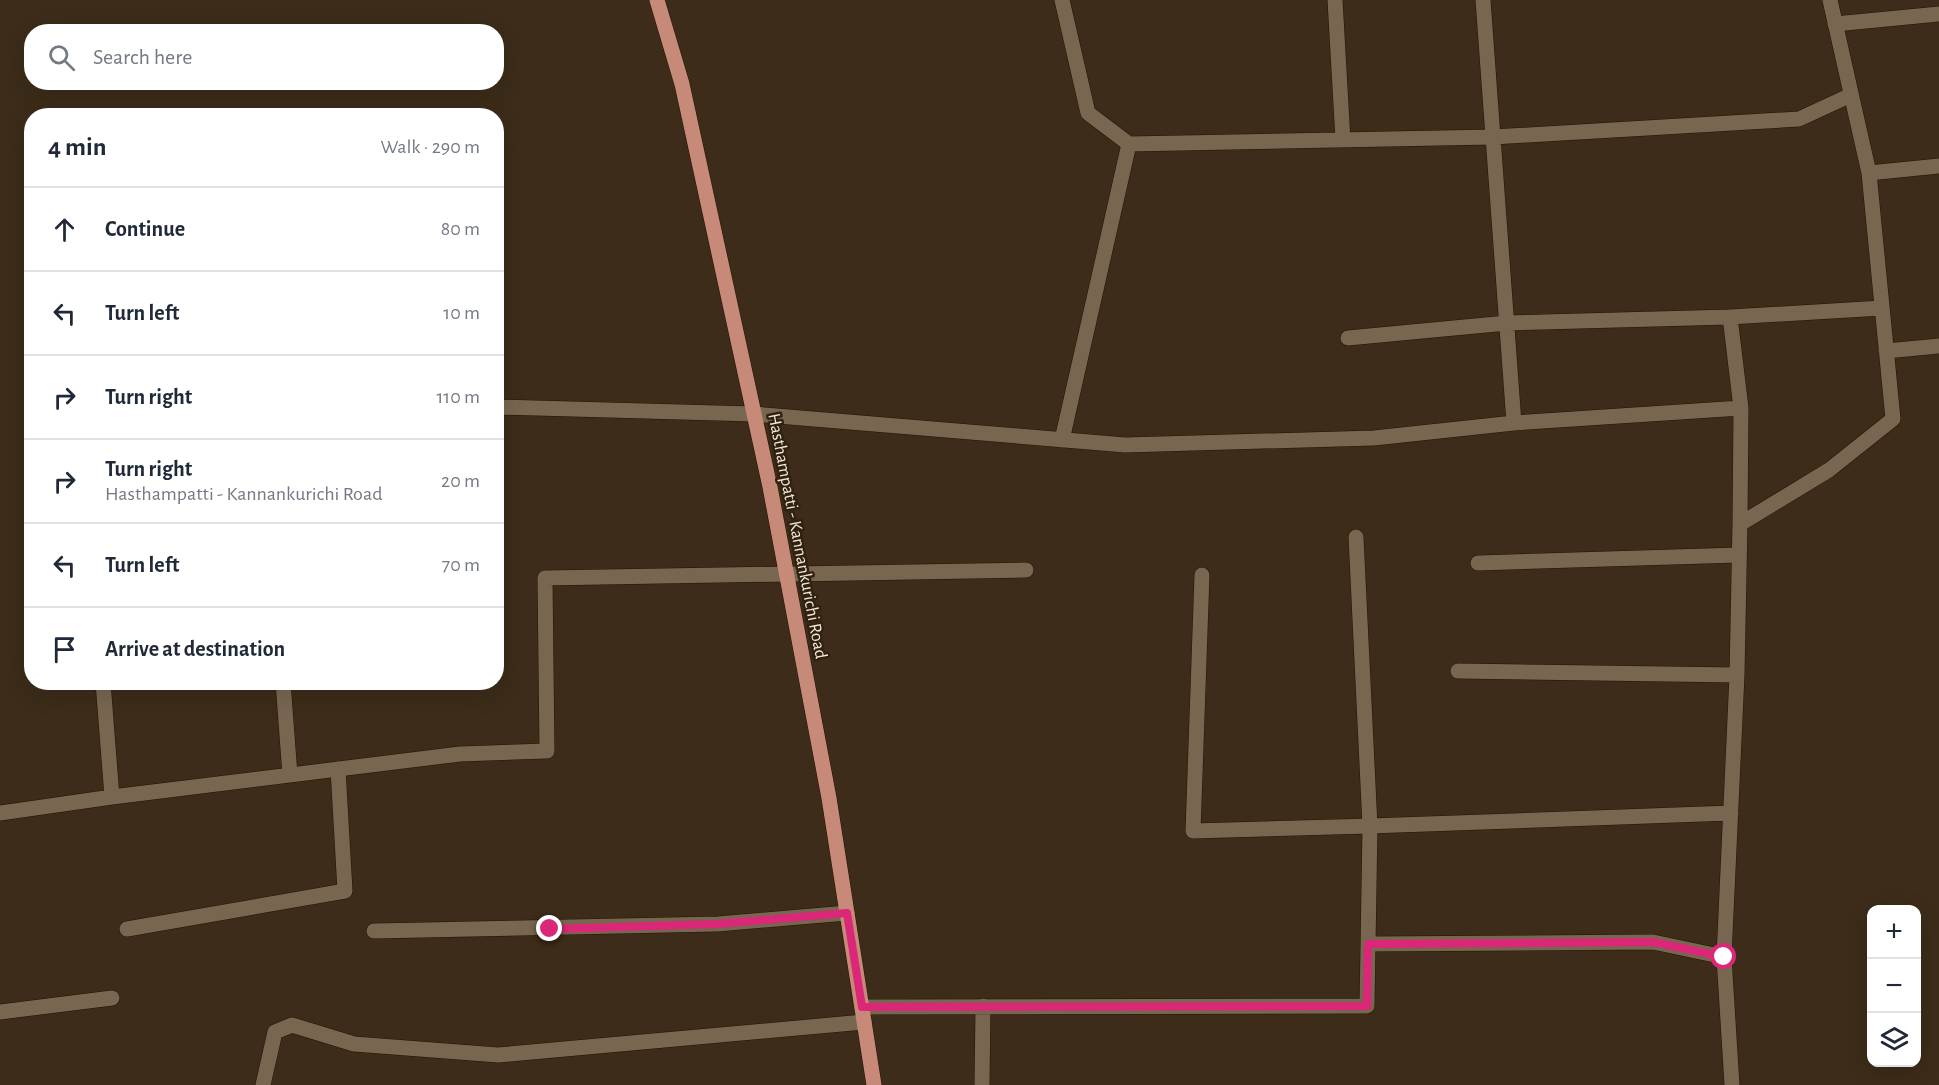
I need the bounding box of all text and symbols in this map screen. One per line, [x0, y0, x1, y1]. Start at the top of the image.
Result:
search box [24, 24, 504, 90]
icon: search [45, 41, 78, 74]
text: Search here [93, 46, 192, 68]
text: 4 min [48, 134, 107, 160]
text: Walk · 290 m [380, 137, 480, 157]
icon: ahead [48, 213, 81, 246]
text: Continue [105, 218, 185, 240]
text: 80 m [441, 219, 480, 239]
icon: left [48, 297, 81, 330]
text: Turn left [105, 302, 179, 324]
text: 10 m [443, 303, 480, 323]
icon: right [48, 381, 81, 414]
text: Turn right [105, 386, 192, 408]
text: 110 m [436, 387, 480, 407]
street label: Hasthampatti - Kannankurichi Road [764, 412, 830, 661]
text: Turn right [105, 458, 192, 480]
icon: right [48, 465, 81, 498]
text: 20 m [441, 471, 480, 491]
text: Hasthampatti - Kannankurichi Road [105, 484, 383, 504]
icon: left [48, 549, 81, 582]
text: Turn left [105, 554, 179, 576]
text: 70 m [442, 555, 480, 575]
icon: arrive [48, 633, 81, 666]
text: Arrive at destination [105, 638, 285, 660]
map controls [1867, 905, 1921, 1067]
button: + [1867, 905, 1921, 959]
route end [536, 915, 562, 941]
route start [1710, 943, 1736, 969]
button: − [1867, 959, 1921, 1013]
button: layers [1867, 1013, 1921, 1067]

